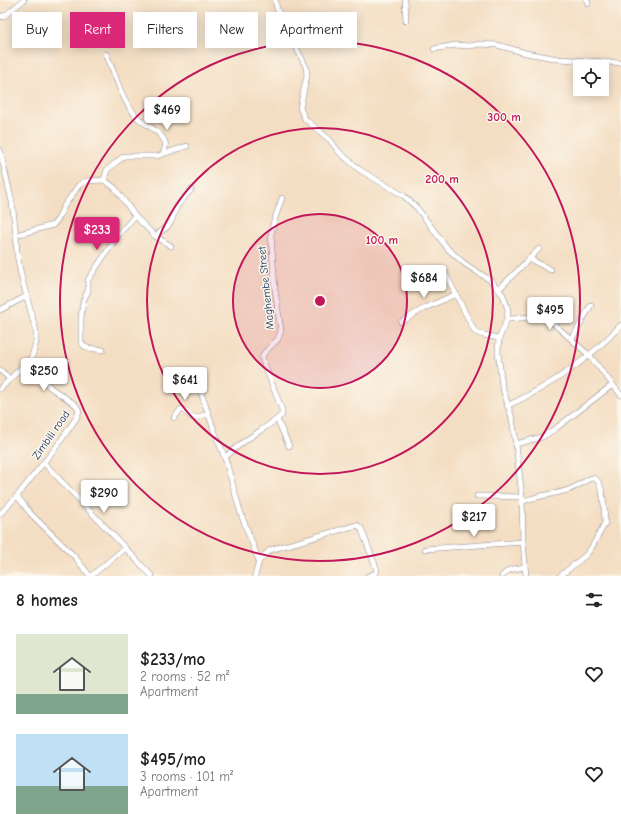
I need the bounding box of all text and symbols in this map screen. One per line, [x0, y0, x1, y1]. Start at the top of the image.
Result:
chip: Buy [12, 12, 62, 48]
chip: Rent [70, 12, 125, 48]
chip: Filters [133, 12, 197, 48]
chip: New [205, 12, 258, 48]
chip: Apartment [266, 12, 357, 48]
map controls [573, 60, 609, 96]
button: locate [573, 60, 609, 96]
pin: $469 [143, 97, 191, 131]
text: $469 [153, 102, 181, 117]
text: 300 m [487, 110, 521, 124]
text: 200 m [425, 172, 459, 186]
pin: $233 [73, 217, 121, 251]
text: $233 [83, 222, 111, 237]
text: 100 m [366, 233, 398, 247]
street label: Maghembe Street [255, 245, 277, 330]
pin: $684 [400, 265, 448, 299]
text: $684 [410, 270, 438, 285]
centre of rings [313, 294, 327, 308]
pin: $495 [526, 297, 574, 331]
text: $495 [536, 302, 564, 317]
pin: $250 [20, 358, 68, 392]
text: $250 [30, 363, 58, 378]
pin: $641 [161, 367, 209, 401]
text: $641 [172, 372, 198, 387]
street label: Zimbili road [29, 408, 73, 462]
pin: $290 [80, 480, 128, 514]
text: $290 [90, 485, 118, 500]
pin: $217 [450, 504, 498, 538]
text: $217 [461, 509, 487, 524]
icon: filters [583, 589, 605, 611]
text: 8 homes [16, 591, 78, 610]
icon: home [48, 650, 96, 698]
text: $233/mo [140, 650, 205, 669]
icon: heart [583, 663, 605, 685]
text: 2 rooms · 52 m² [140, 669, 229, 684]
text: Apartment [140, 684, 198, 699]
icon: home [48, 750, 96, 798]
text: $495/mo [140, 750, 206, 769]
icon: heart [583, 763, 605, 785]
text: 3 rooms · 101 m² [140, 769, 233, 784]
text: Apartment [140, 784, 198, 799]

